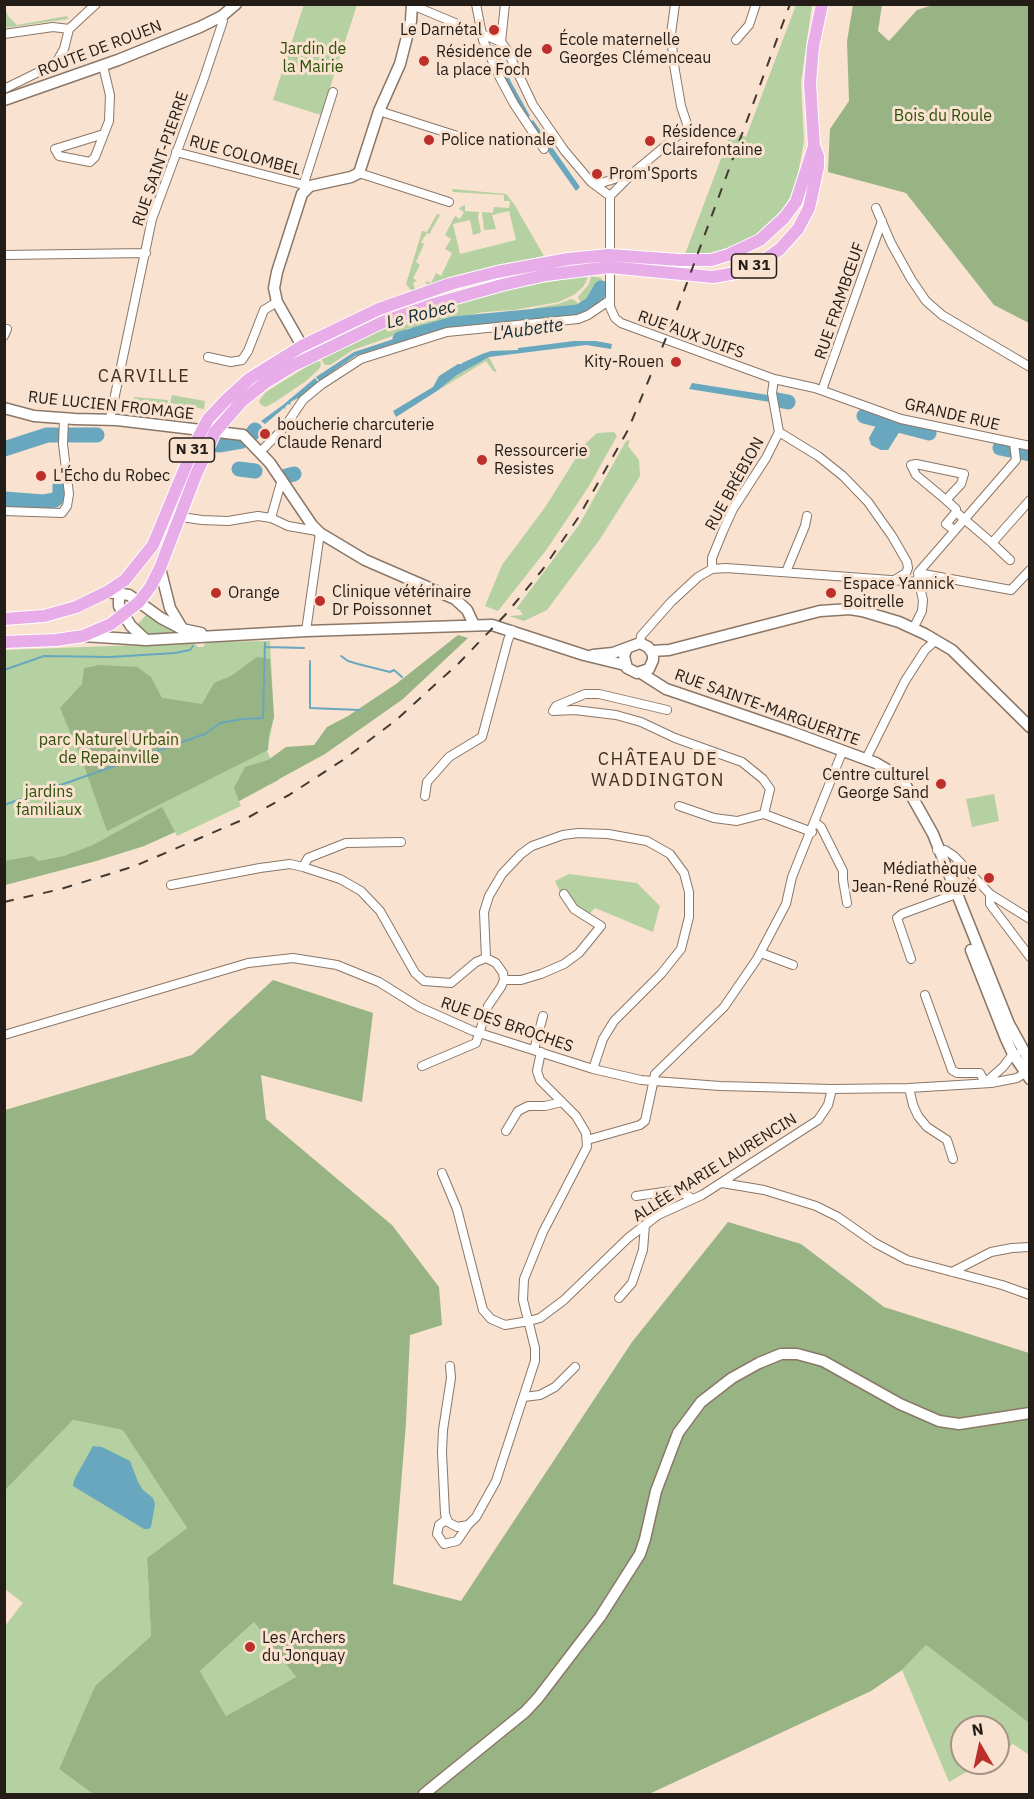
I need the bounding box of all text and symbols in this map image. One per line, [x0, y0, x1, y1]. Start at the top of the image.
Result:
street label: ROUTE DE ROUEN [35, 17, 165, 81]
place label: Le Darnétal [400, 20, 482, 40]
marker: Le Darnétal [487, 23, 501, 37]
place label: École maternelle Georges Clémenceau [559, 30, 711, 68]
park label: Jardin de la Mairie [280, 39, 346, 77]
place label: Résidence de la place Foch [436, 42, 532, 80]
marker: École maternelle Georges Clémenceau [540, 42, 554, 56]
marker: Résidence de la place Foch [417, 54, 431, 68]
street label: RUE SAINT-PIERRE [129, 89, 193, 229]
park label: Bois du Roule [894, 106, 992, 126]
place label: Résidence Clairefontaine [662, 122, 763, 160]
place label: Police nationale [441, 130, 555, 150]
street label: RUE COLOMBEL [187, 132, 303, 180]
marker: Police nationale [422, 133, 436, 147]
marker: Résidence Clairefontaine [643, 134, 657, 148]
place label: Prom'Sports [609, 164, 698, 184]
marker: Prom'Sports [590, 167, 604, 181]
street label: RUE FRAMBŒUF [811, 240, 869, 362]
road number: N 31 [732, 254, 777, 278]
water label: Le Robec [384, 296, 458, 334]
street label: RUE AUX JUIFS [635, 307, 747, 363]
water label: L'Aubette [491, 314, 565, 346]
place label: Kity-Rouen [584, 352, 664, 372]
marker: Kity-Rouen [669, 355, 683, 369]
district label: CARVILLE [98, 366, 190, 388]
street label: RUE LUCIEN FROMAGE [27, 388, 195, 424]
street label: GRANDE RUE [903, 395, 1001, 435]
place label: boucherie charcuterie Claude Renard [277, 415, 434, 453]
marker: boucherie charcuterie Claude Renard [258, 427, 272, 441]
street label: RUE BRÉBION [702, 434, 768, 534]
road number: N 31 [170, 438, 214, 462]
place label: Ressourcerie Resistes [494, 441, 588, 479]
marker: Ressourcerie Resistes [475, 453, 489, 467]
place label: L'Écho du Robec [53, 466, 170, 486]
marker: L'Écho du Robec [34, 469, 48, 483]
place label: Espace Yannick Boitrelle [843, 574, 954, 612]
place label: Clinique vétérinaire Dr Poissonnet [332, 582, 471, 620]
place label: Orange [228, 583, 280, 603]
marker: Orange [209, 586, 223, 600]
marker: Espace Yannick Boitrelle [824, 586, 838, 600]
marker: Clinique vétérinaire Dr Poissonnet [313, 594, 327, 608]
street label: RUE SAINTE-MARGUERITE [672, 666, 862, 750]
park label: parc Naturel Urbain de Repainville [39, 730, 179, 768]
district label: CHÂTEAU DE WADDINGTON [591, 749, 725, 792]
place label: Centre culturel George Sand [822, 765, 929, 803]
marker: Centre culturel George Sand [934, 777, 948, 791]
park label: jardins familiaux [16, 782, 82, 820]
place label: Médiathèque Jean-René Rouzé [852, 859, 977, 897]
marker: Médiathèque Jean-René Rouzé [982, 871, 996, 885]
street label: RUE DES BROCHES [438, 993, 576, 1057]
street label: ALLÉE MARIE LAURENCIN [630, 1110, 800, 1226]
place label: Les Archers du Jonquay [262, 1628, 346, 1666]
marker: Les Archers du Jonquay [243, 1640, 257, 1654]
north arrow [950, 1715, 1010, 1775]
text: N [970, 1718, 985, 1740]

